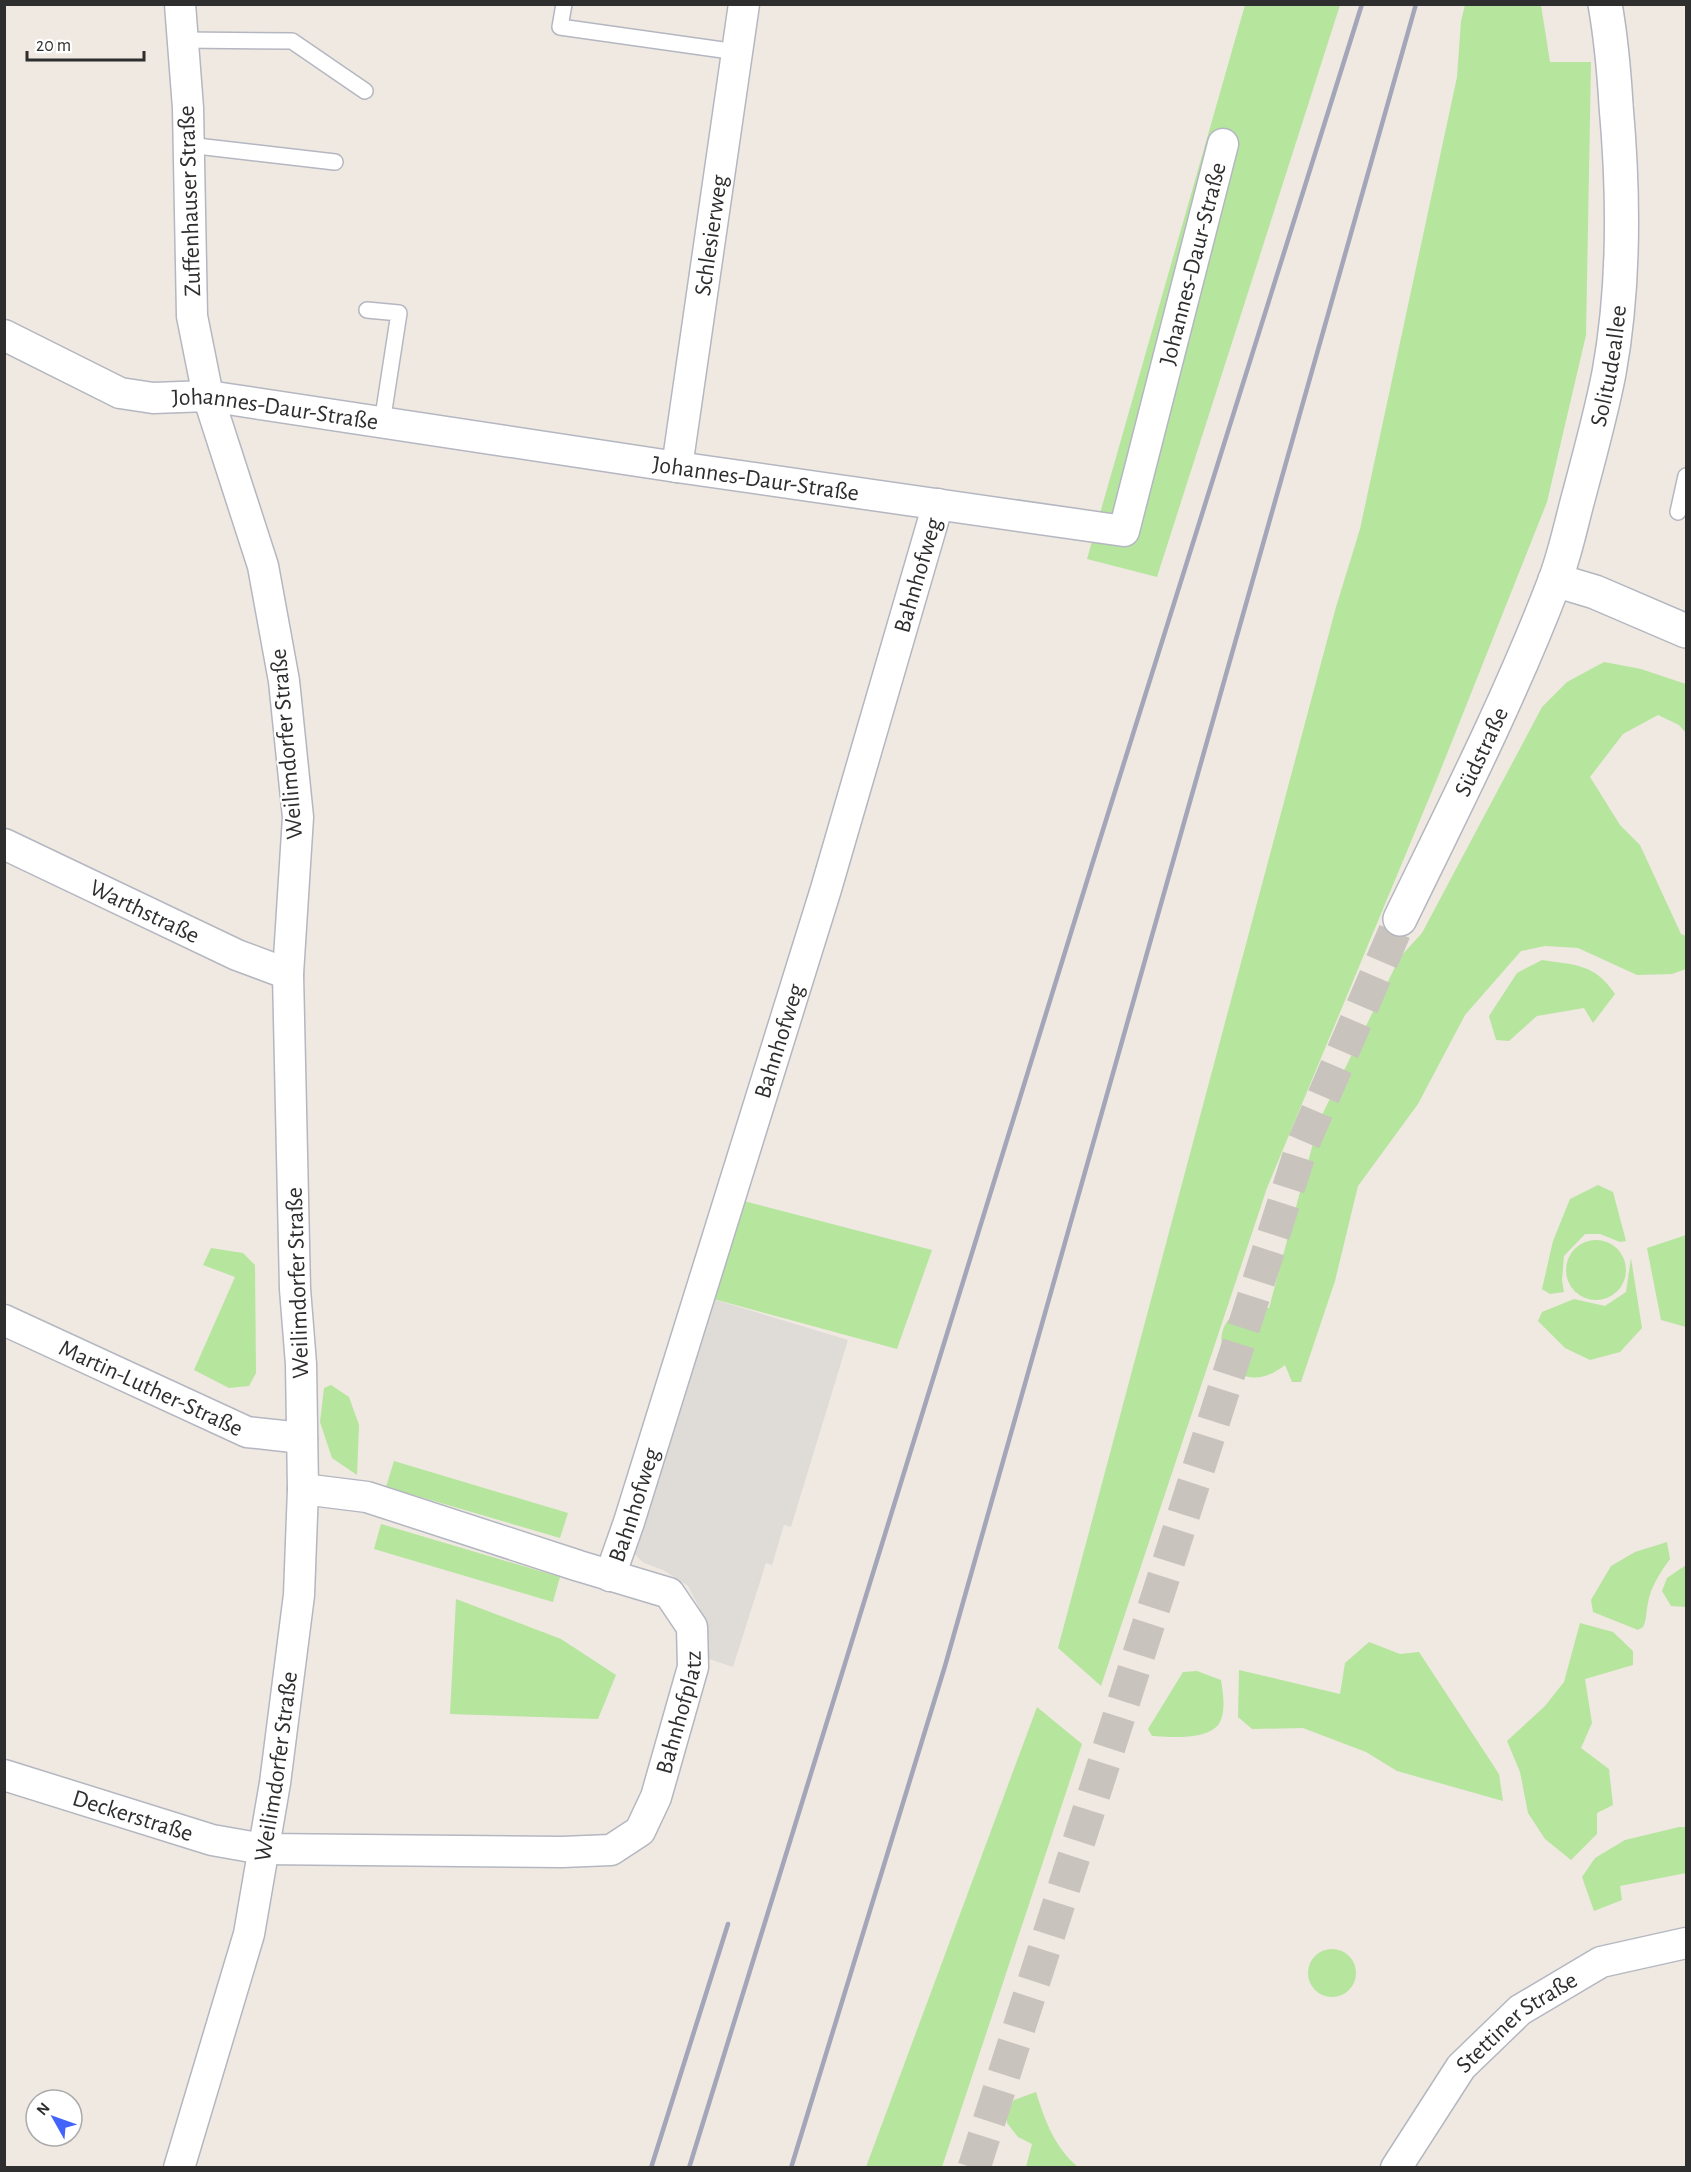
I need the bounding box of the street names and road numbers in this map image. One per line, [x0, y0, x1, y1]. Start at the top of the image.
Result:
street label: Zuffenhauser Straße [175, 105, 205, 297]
street label: Johannes-Daur-Straße [1156, 160, 1231, 368]
street label: Schlesierweg [691, 173, 732, 298]
street label: Solitudeallee [1586, 304, 1631, 429]
street label: Johannes-Daur-Straße [171, 384, 380, 435]
street label: Johannes-Daur-Straße [651, 452, 860, 506]
street label: Bahnhofweg [890, 515, 946, 636]
street label: Weilimdorfer Straße [267, 647, 307, 840]
street label: Südstraße [1451, 704, 1513, 800]
street label: Warthstraße [86, 876, 203, 948]
street label: Bahnhofweg [751, 981, 809, 1101]
street label: Weilimdorfer Straße [283, 1187, 313, 1379]
street label: Martin-Luther-Straße [55, 1336, 246, 1441]
street label: Bahnhofweg [605, 1445, 664, 1565]
street label: Bahnhofplatz [652, 1650, 706, 1777]
street label: Weilimdorfer Straße [251, 1670, 302, 1863]
street label: Deckerstraße [69, 1786, 196, 1846]
street label: Stettiner Straße [1452, 1968, 1582, 2078]

